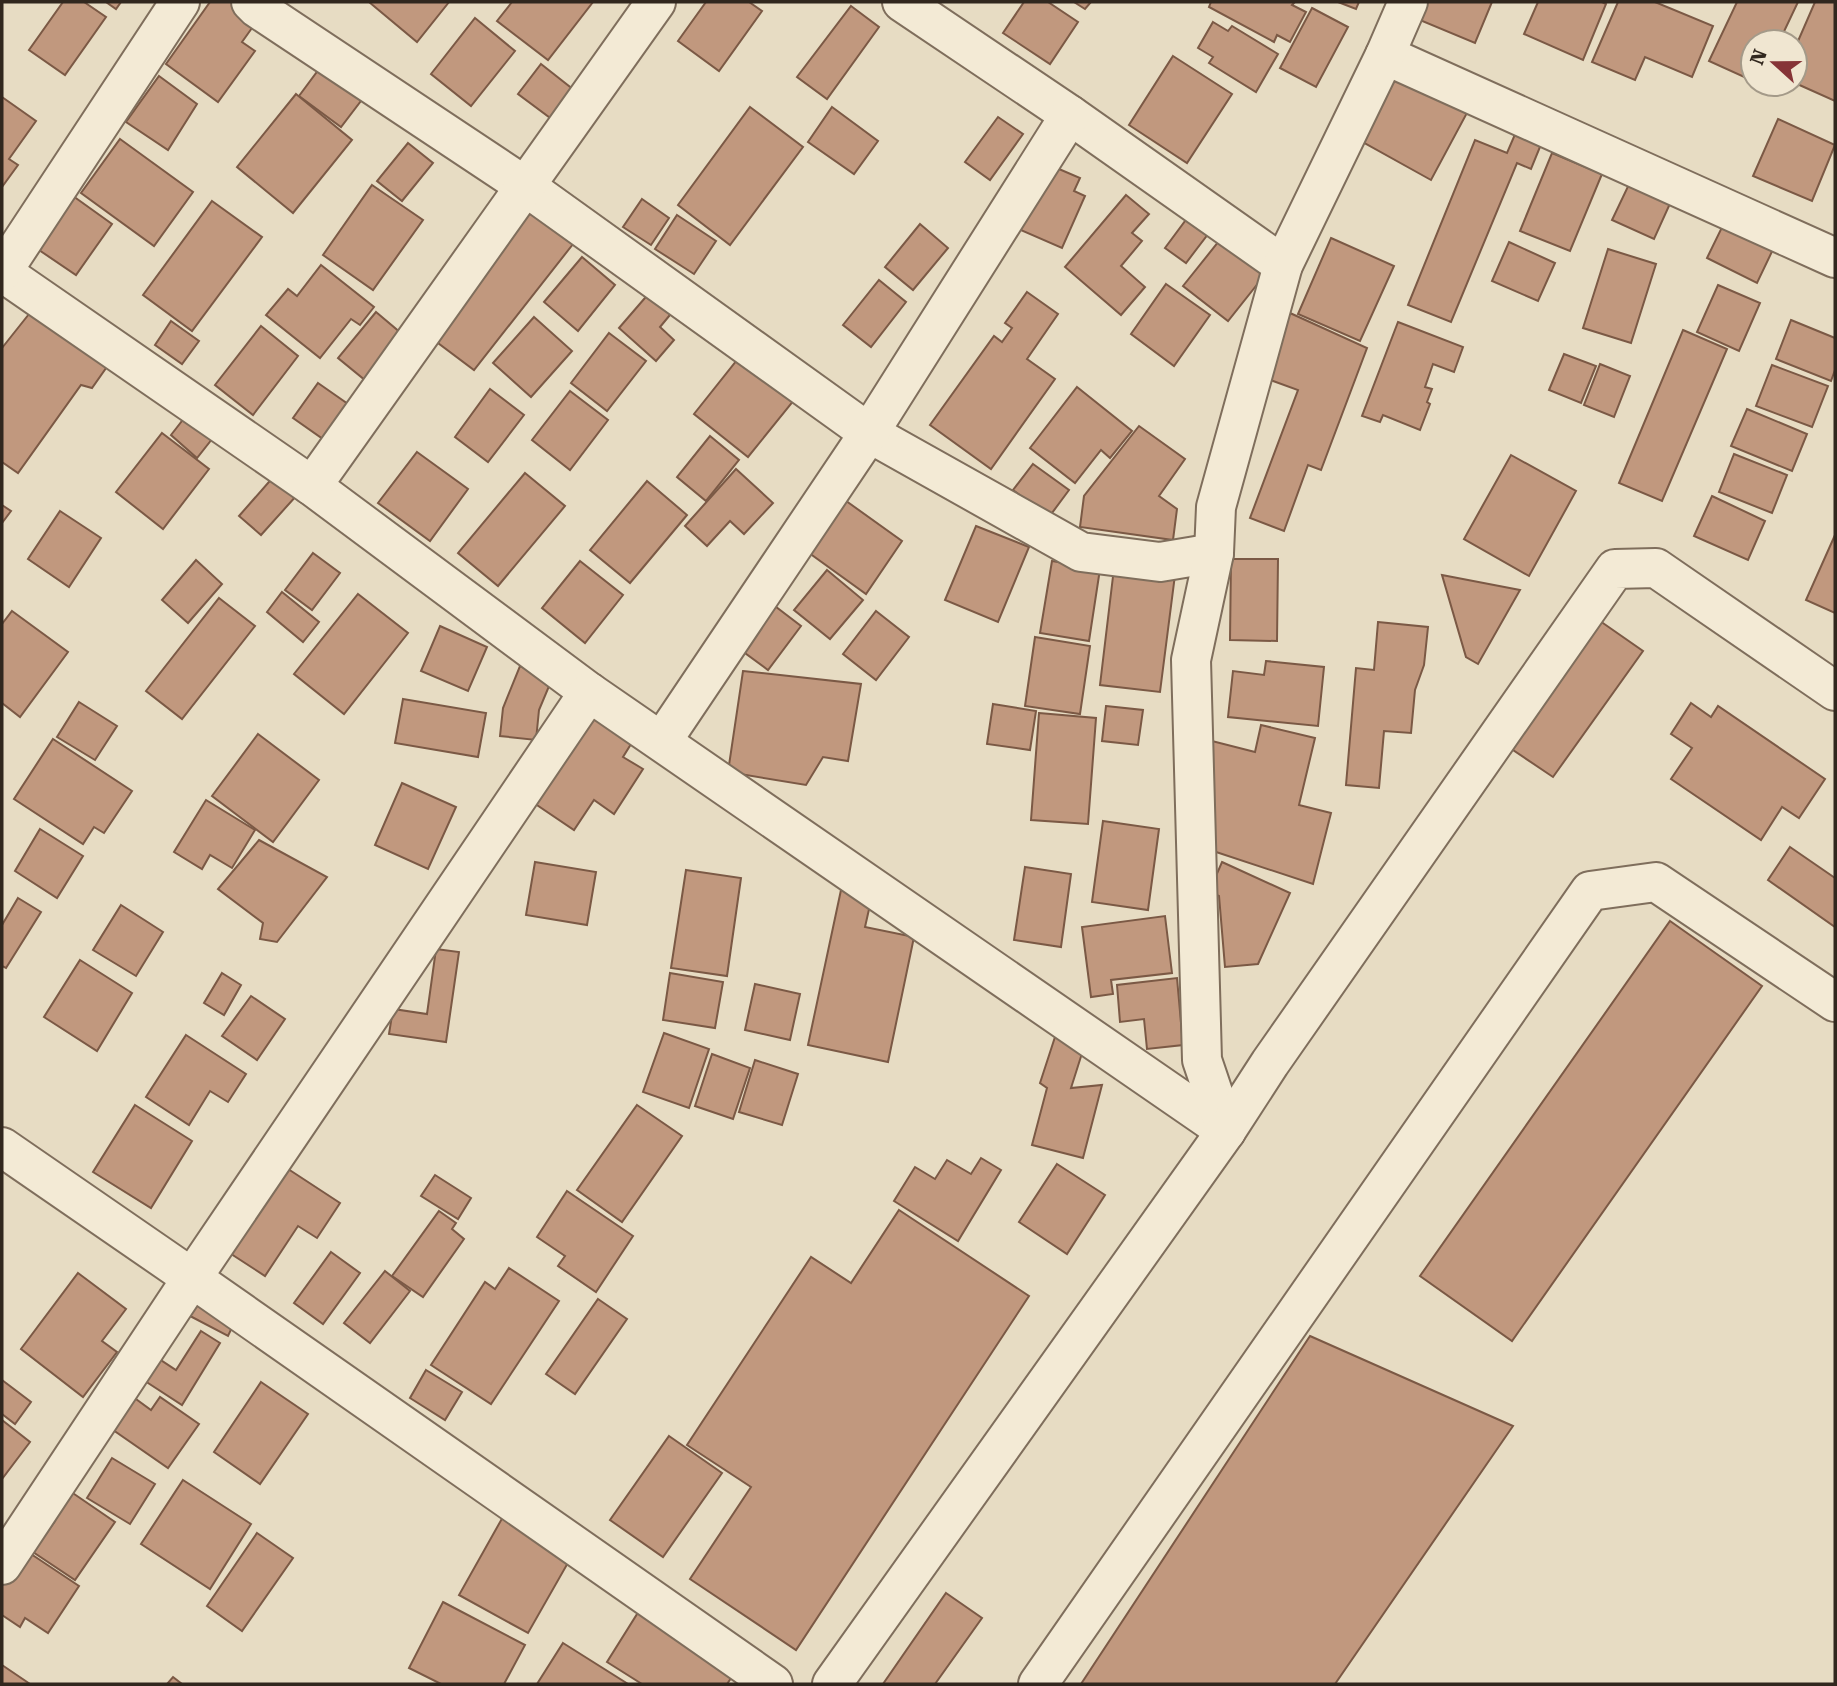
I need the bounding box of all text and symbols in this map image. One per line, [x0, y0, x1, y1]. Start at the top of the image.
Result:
north arrow [1739, 28, 1809, 98]
text: N [1745, 46, 1772, 68]

